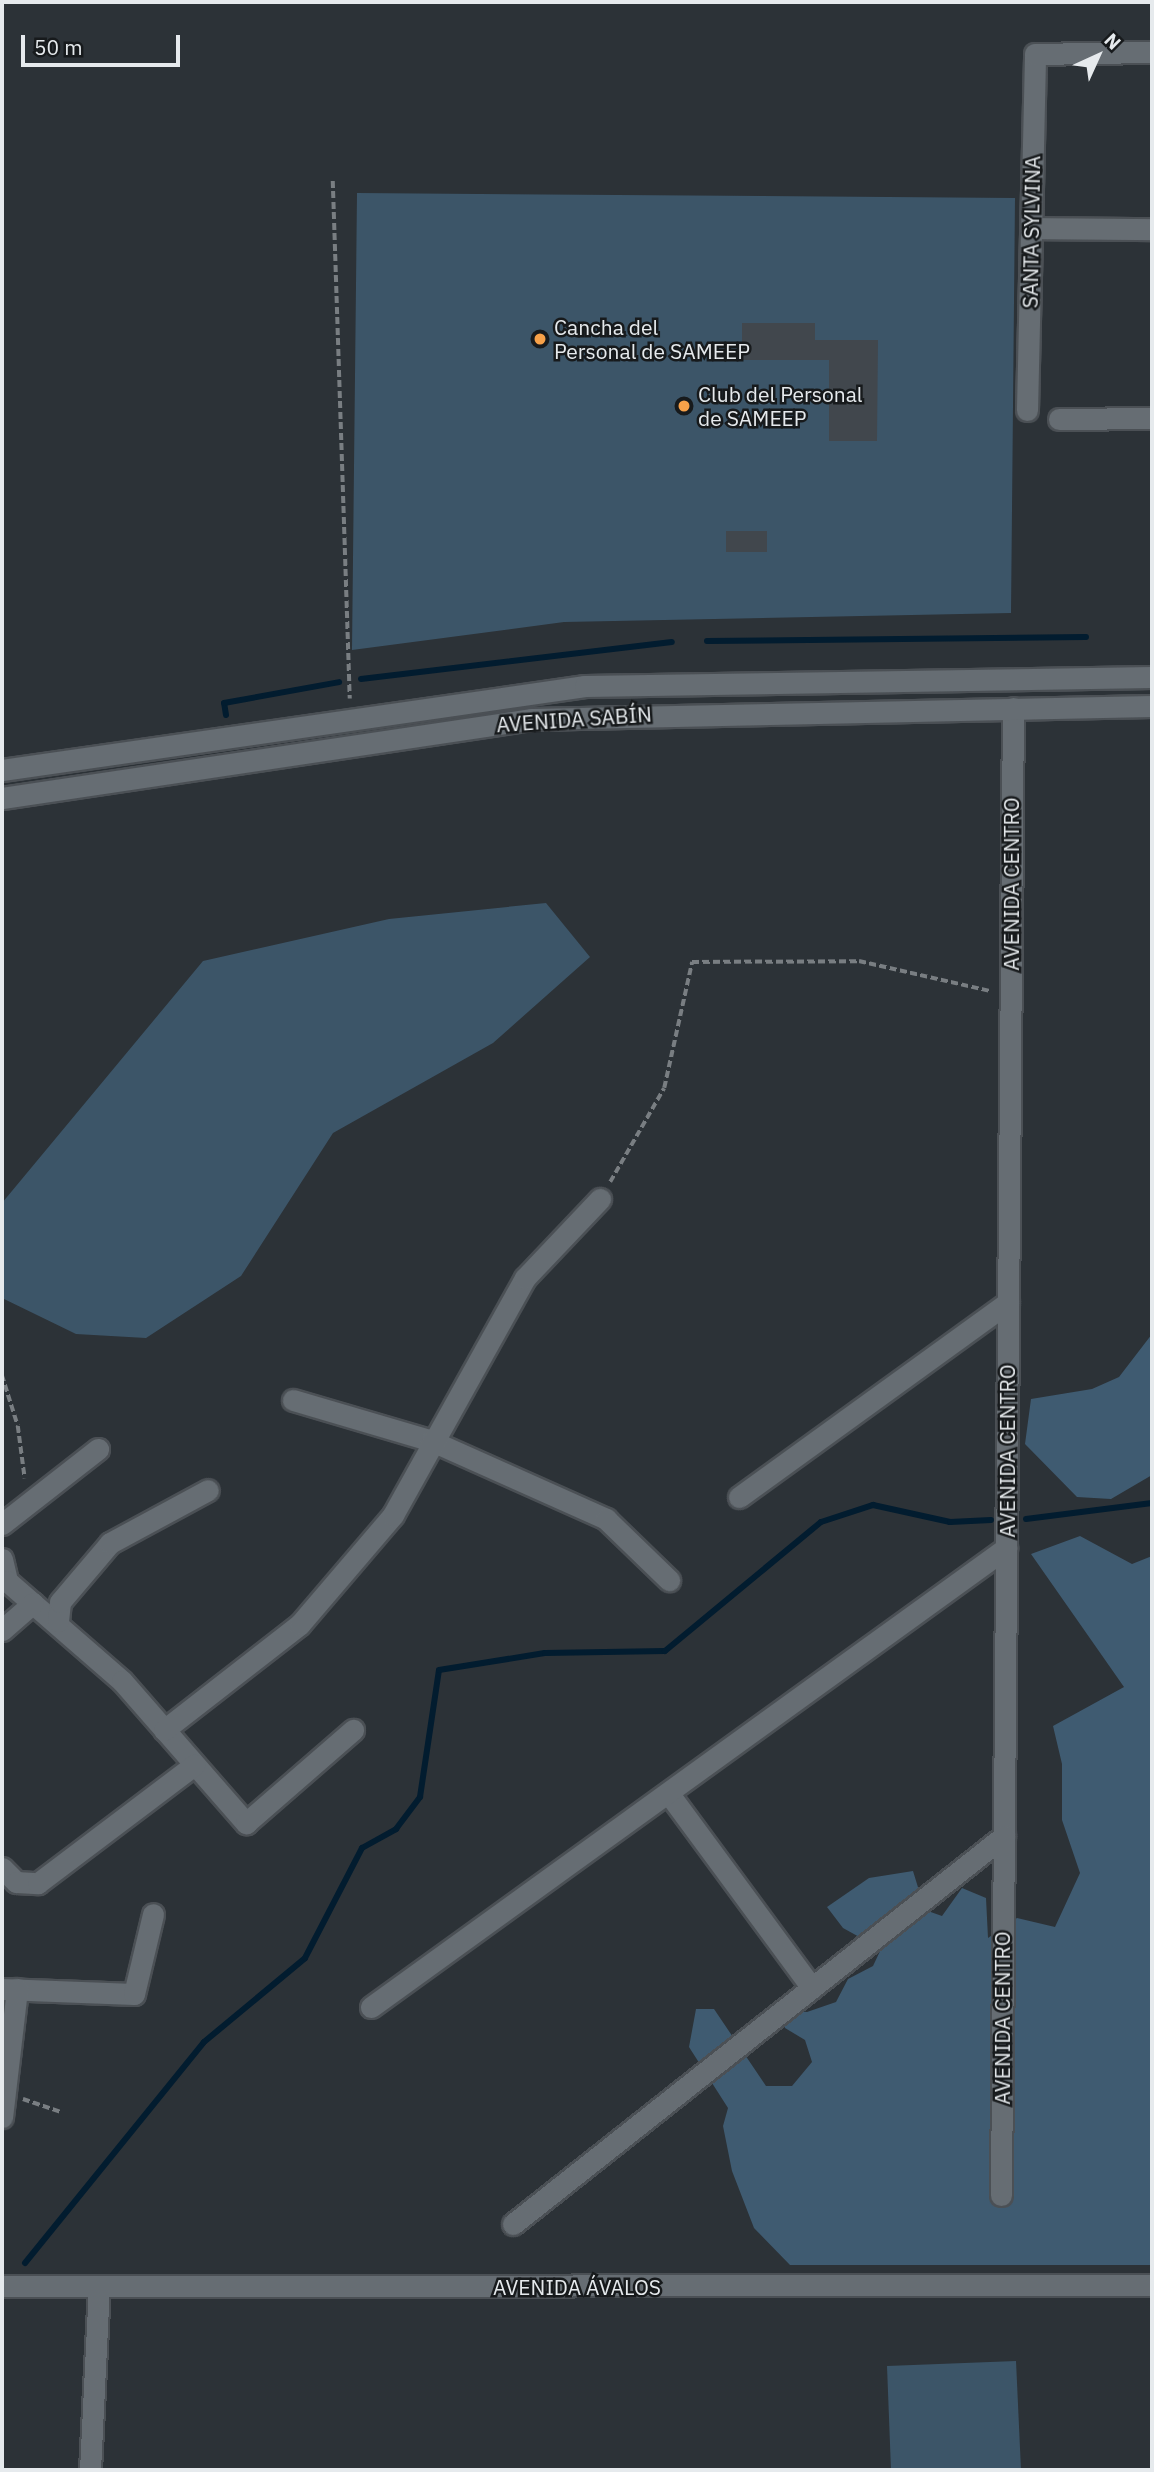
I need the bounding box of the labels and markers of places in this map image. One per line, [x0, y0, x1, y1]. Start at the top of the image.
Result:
place label: Cancha del Personal de SAMEEP [554, 314, 750, 364]
marker: Cancha del Personal de SAMEEP [532, 331, 548, 347]
place label: Club del Personal de SAMEEP [698, 381, 863, 431]
marker: Club del Personal de SAMEEP [676, 398, 692, 414]

